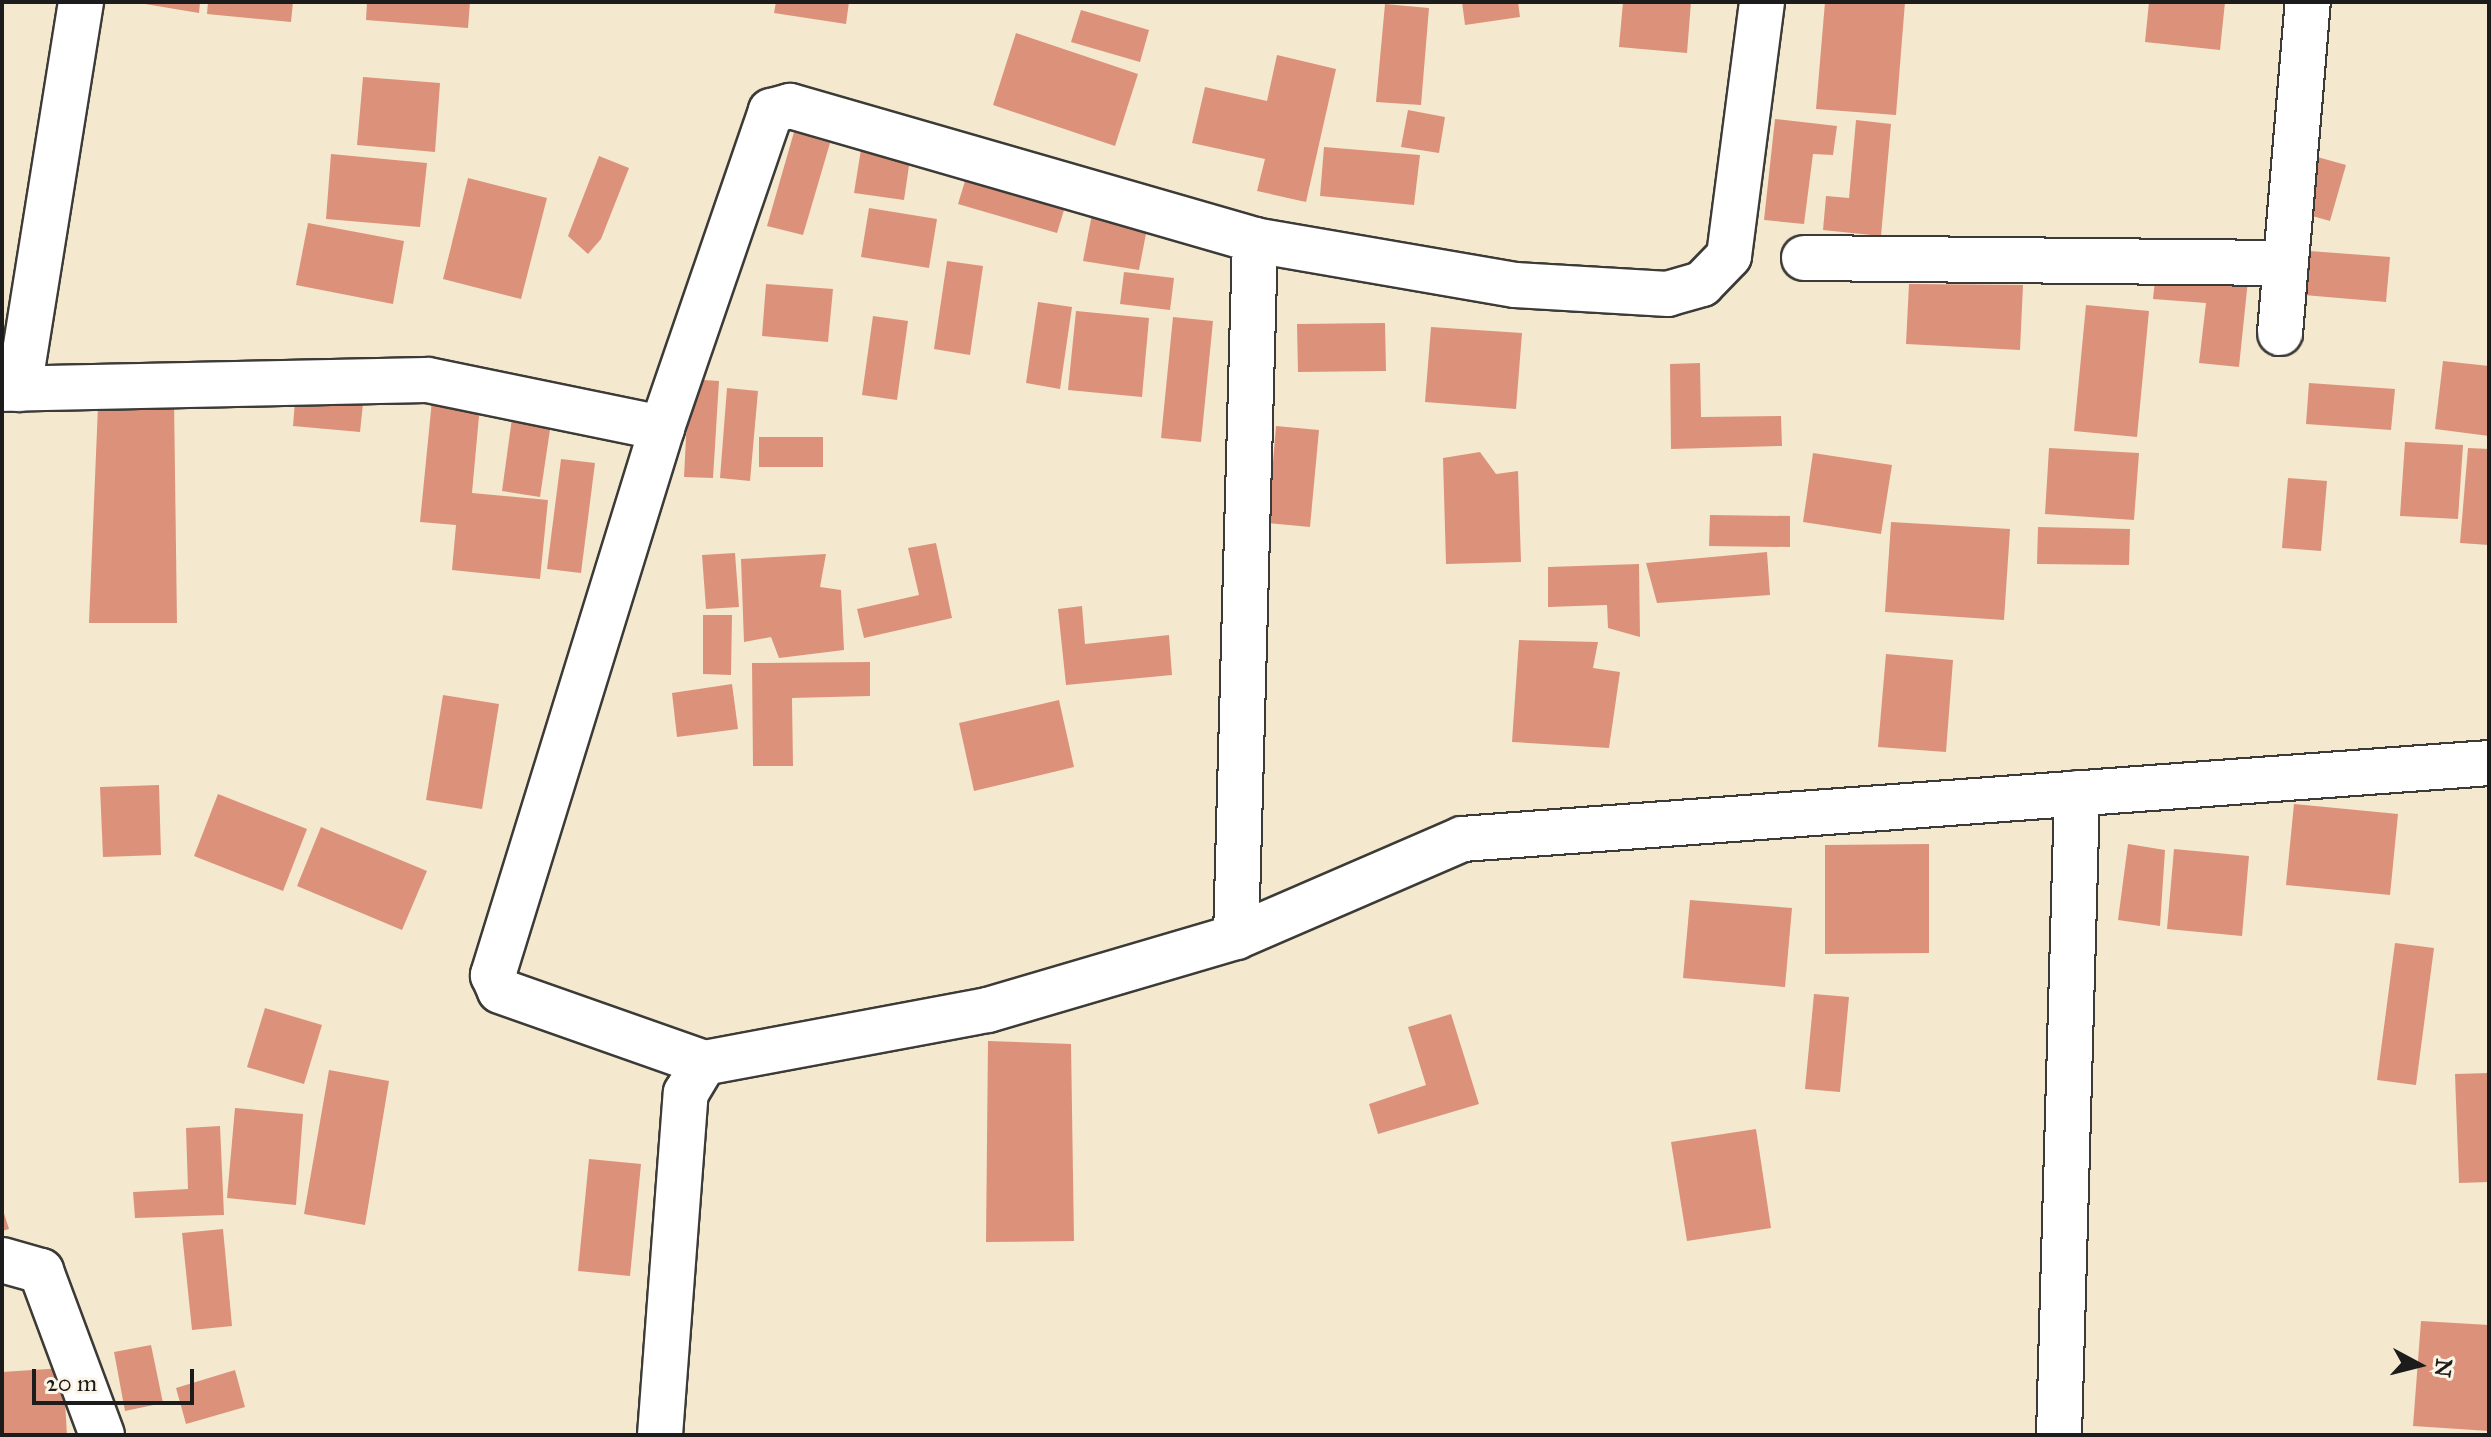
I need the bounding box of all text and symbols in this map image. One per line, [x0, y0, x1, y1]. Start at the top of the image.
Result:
north arrow [2379, 1325, 2459, 1405]
scale bar [36, 1353, 198, 1403]
text: N [2429, 1357, 2458, 1379]
text: 20 m [46, 1368, 97, 1398]

